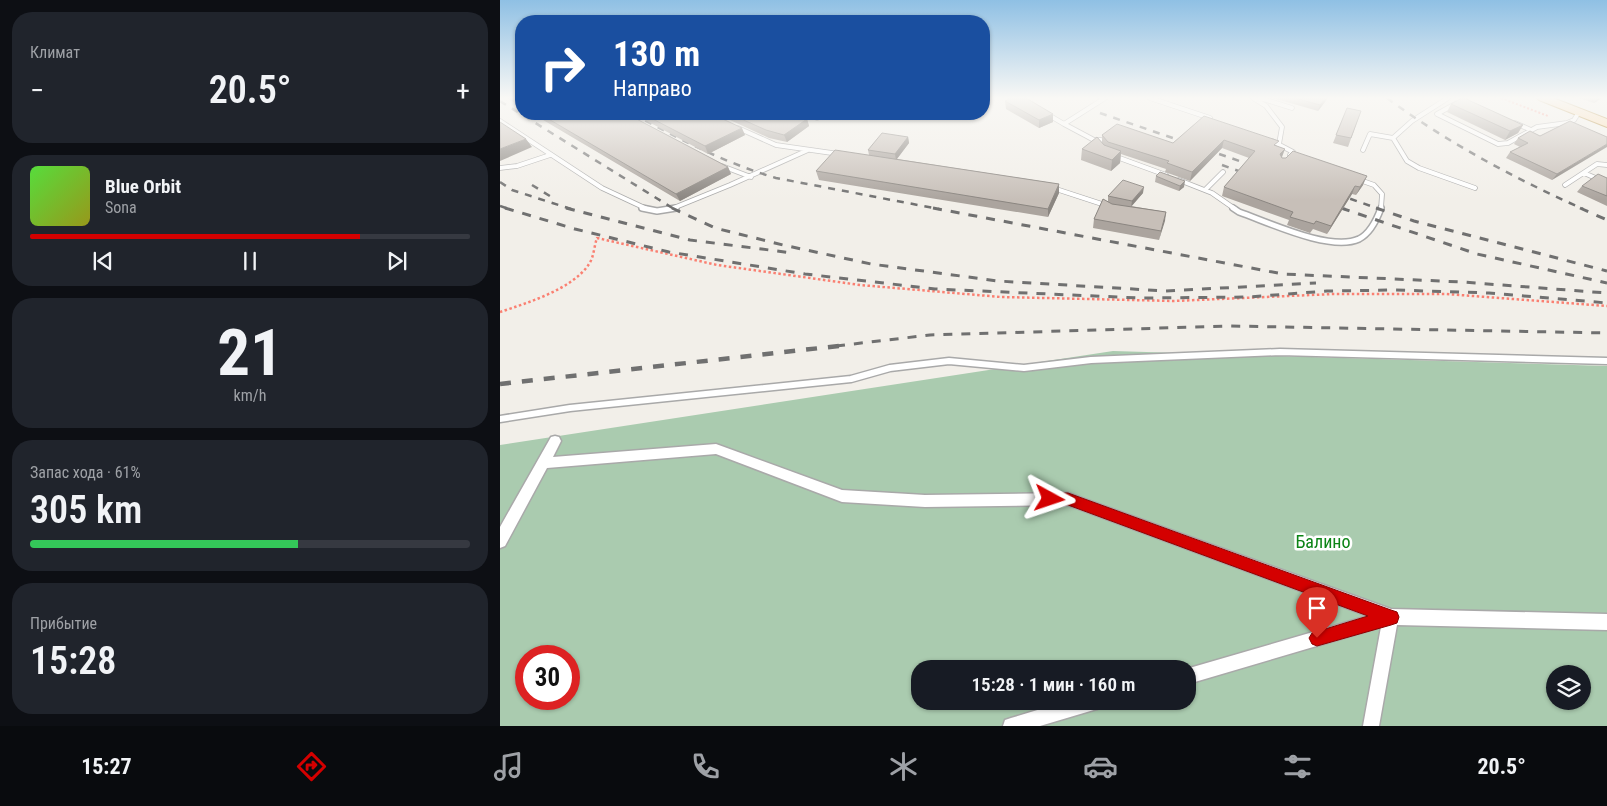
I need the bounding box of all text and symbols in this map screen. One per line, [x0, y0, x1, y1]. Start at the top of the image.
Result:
text: 130 m [613, 34, 700, 75]
icon: right [530, 35, 595, 100]
text: Климат [30, 43, 80, 62]
text: 20.5° [209, 68, 291, 112]
text: − [30, 74, 44, 107]
text: + [456, 74, 470, 107]
text: Направо [613, 76, 692, 101]
text: Blue Orbit [105, 175, 181, 198]
text: Sona [105, 198, 137, 217]
icon: previous [89, 247, 117, 275]
icon: pause [236, 247, 264, 275]
icon: next [383, 247, 411, 275]
text: 21 [217, 315, 283, 391]
text: km/h [234, 386, 266, 405]
text: Запас хода · 61% [30, 463, 141, 482]
position arrow [1023, 472, 1075, 524]
text: 305 km [30, 488, 142, 532]
park label: Балино [1295, 531, 1351, 552]
pin [1296, 587, 1338, 638]
icon: arrive [1303, 594, 1331, 622]
text: Прибытие [30, 614, 97, 633]
text: 15:28 [30, 639, 116, 683]
speed limit sign: 30 [515, 645, 580, 710]
map controls [1546, 665, 1591, 710]
button: layers [1546, 665, 1591, 710]
text: 15:28 · 1 мин · 160 m [972, 673, 1135, 696]
icon: directions [294, 749, 329, 784]
icon: music [491, 749, 526, 784]
icon: phone [688, 749, 723, 784]
icon: climate [886, 749, 921, 784]
icon: car [1083, 749, 1118, 784]
icon: filters [1280, 749, 1315, 784]
text: 15:27 [81, 754, 132, 779]
text: 20.5° [1477, 754, 1526, 779]

